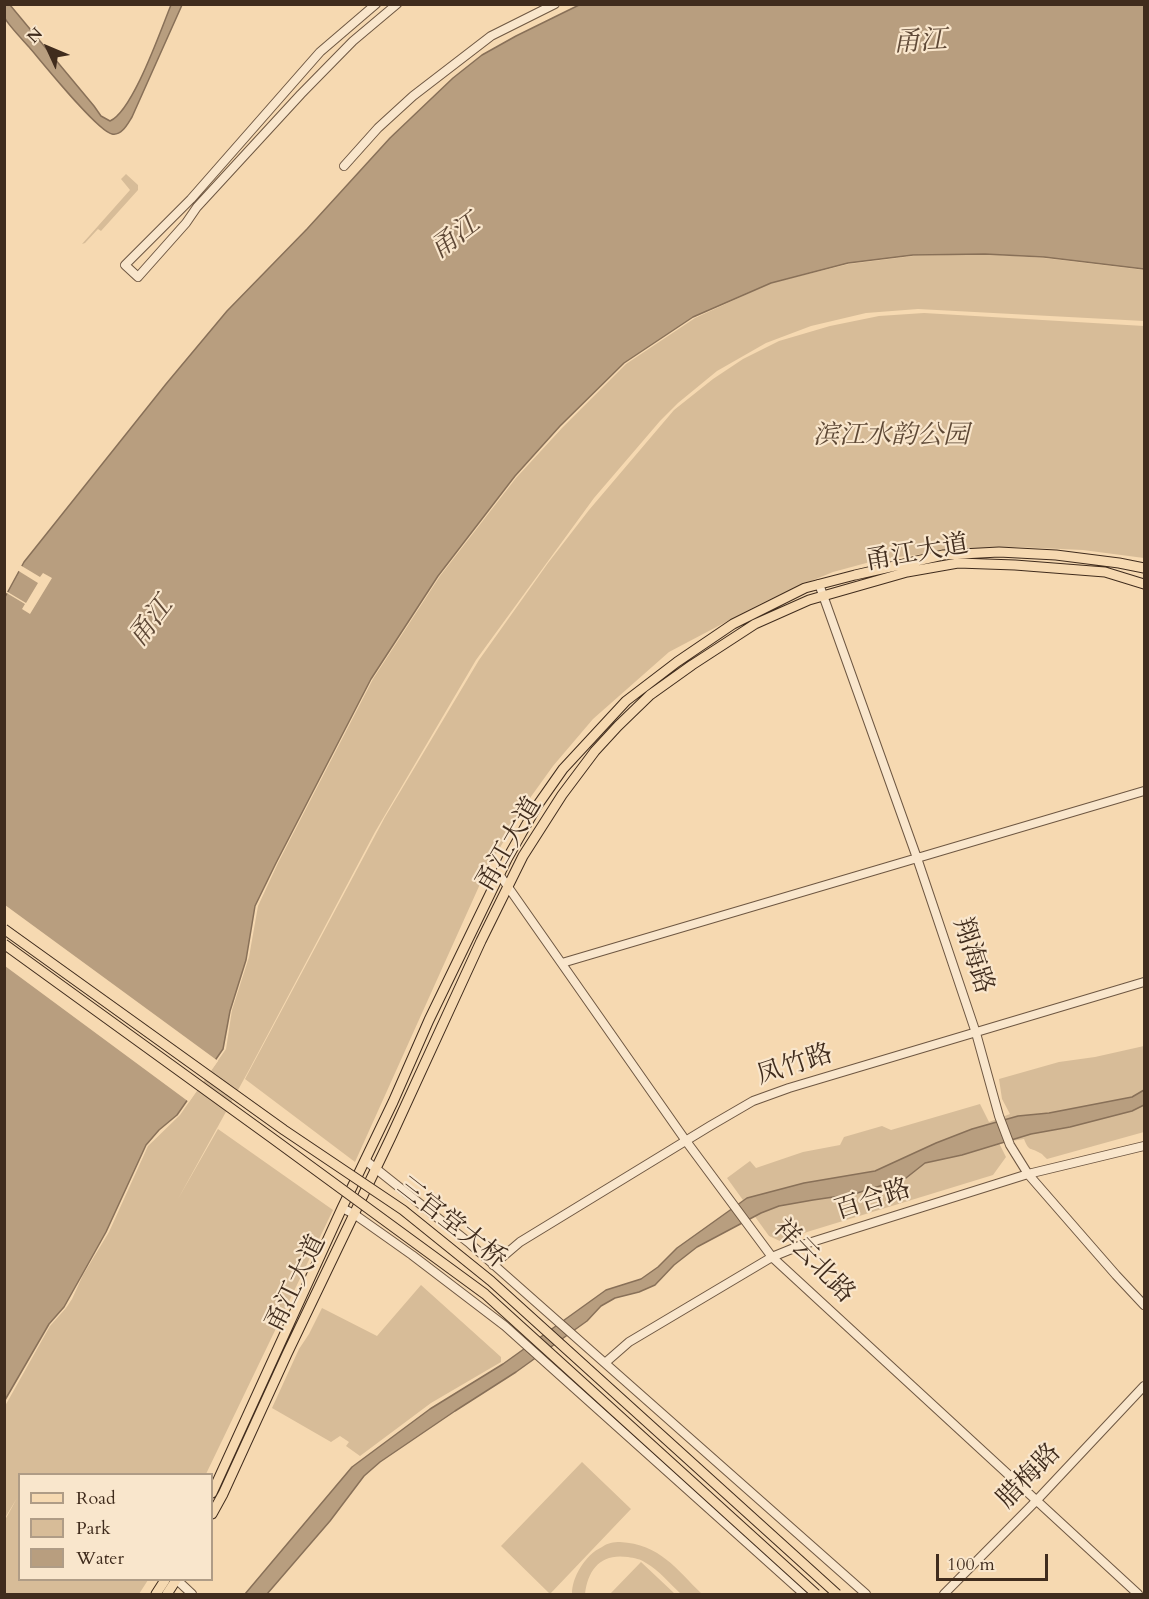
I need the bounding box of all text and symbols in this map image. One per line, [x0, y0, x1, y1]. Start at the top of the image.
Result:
north arrow [18, 18, 78, 78]
text: N [22, 23, 48, 48]
water label: 甬江 [892, 25, 948, 61]
water label: 甬江 [425, 209, 487, 267]
park label: 滨江水韵公园 [813, 421, 969, 453]
street label: 甬江大道 [863, 530, 971, 578]
water label: 甬江 [123, 592, 181, 654]
street label: 甬江大道 [470, 792, 550, 898]
street label: 翔海路 [945, 914, 999, 998]
street label: 凤竹路 [753, 1039, 837, 1093]
street label: 三官堂大桥 [390, 1172, 512, 1276]
street label: 百合路 [831, 1174, 915, 1228]
street label: 祥云北路 [766, 1214, 860, 1310]
street label: 甬江大道 [260, 1230, 334, 1338]
street label: 腊梅路 [992, 1438, 1068, 1516]
legend [18, 1473, 213, 1581]
text: Road [76, 1486, 116, 1511]
text: Park [76, 1516, 111, 1541]
scale bar [939, 1542, 1052, 1580]
text: Water [76, 1546, 124, 1571]
text: 100 m [947, 1552, 995, 1577]

